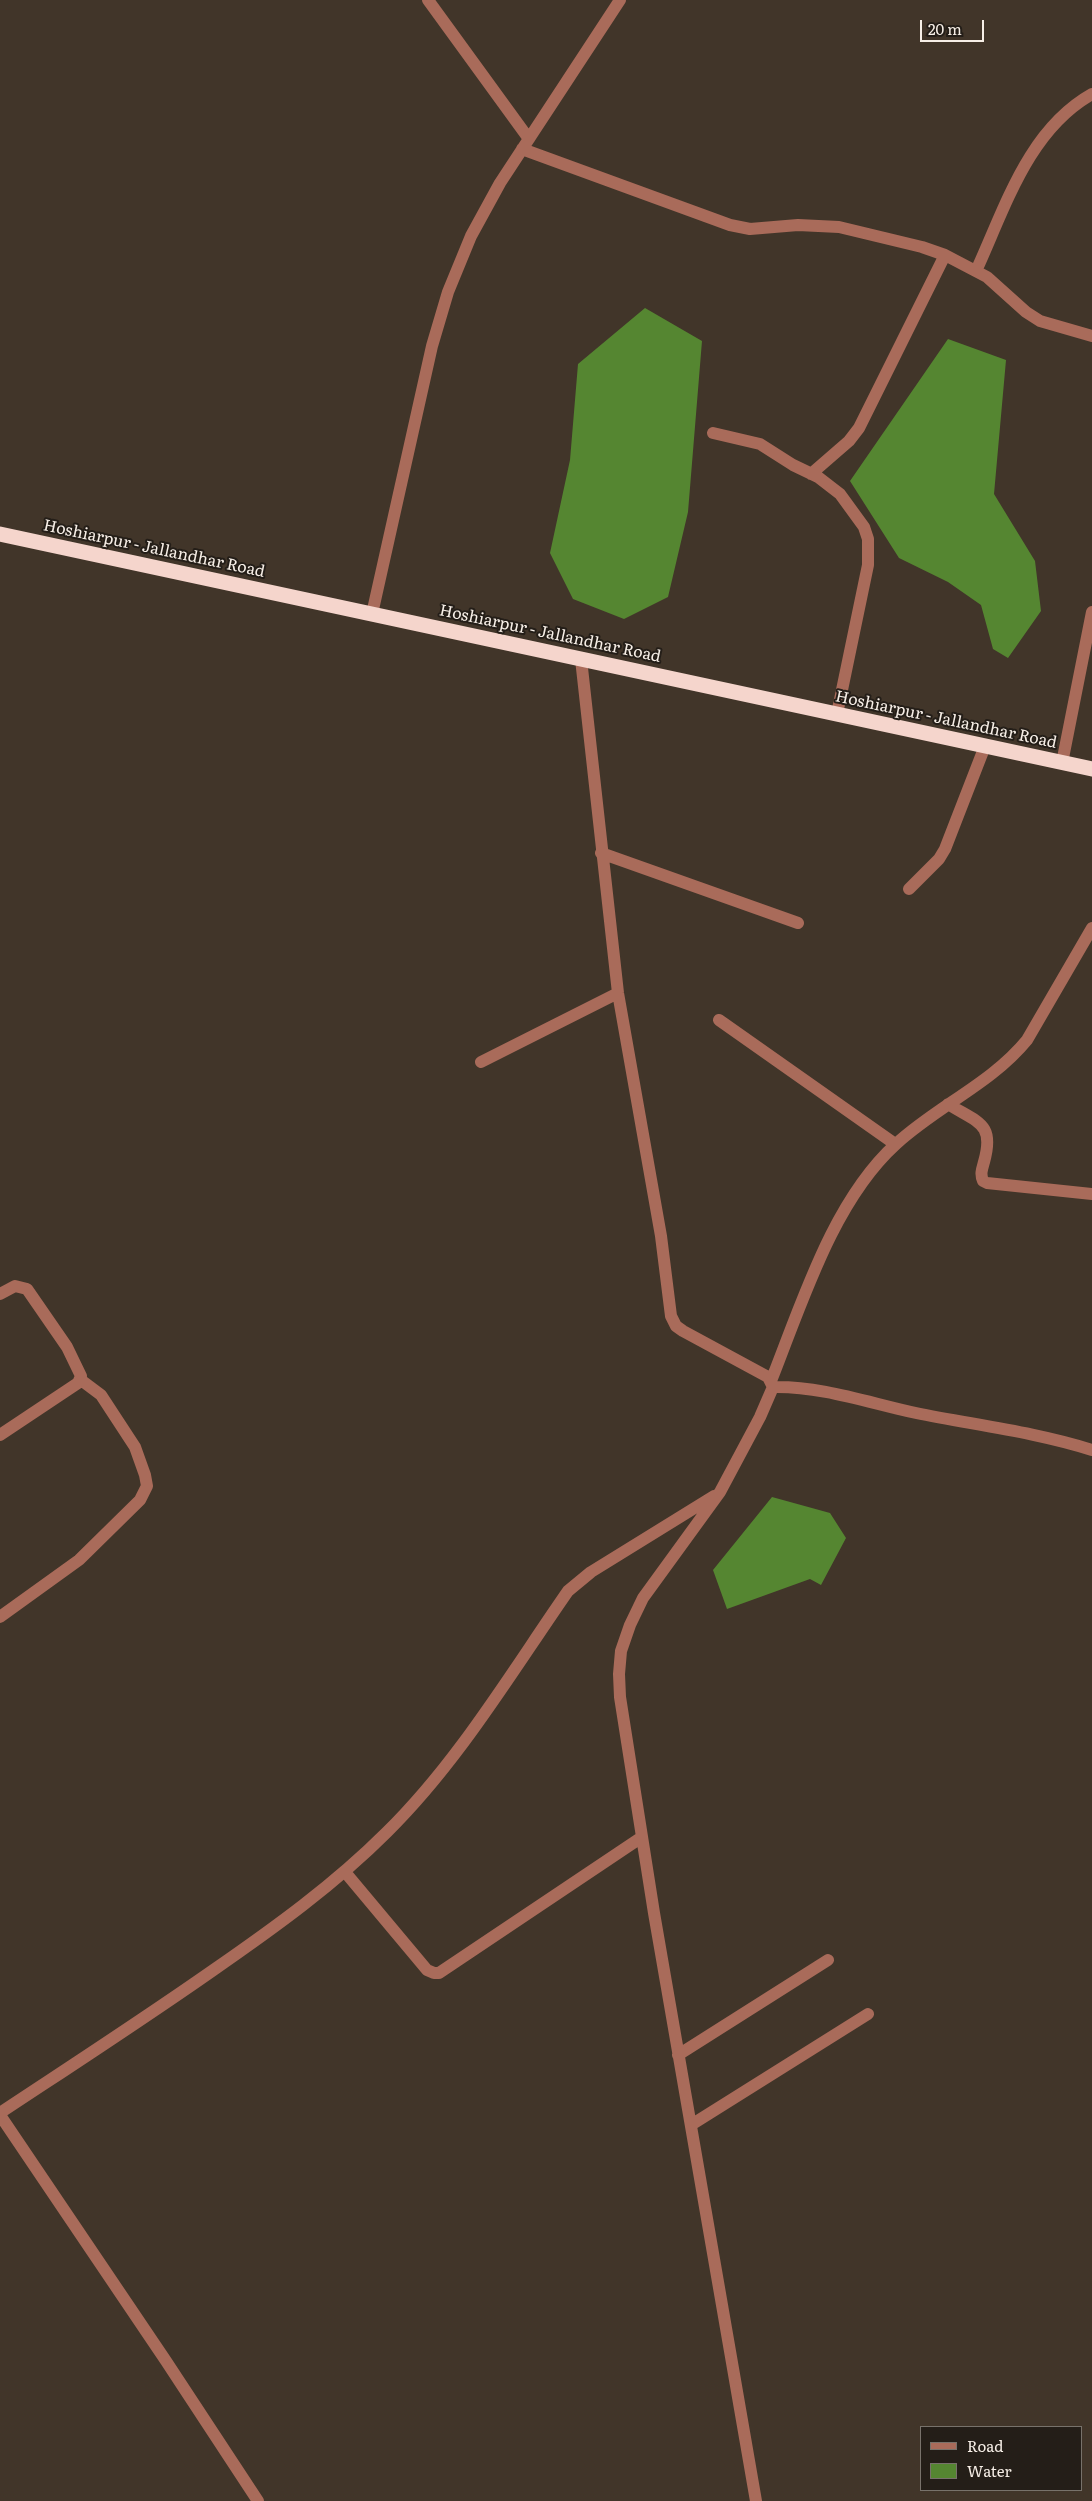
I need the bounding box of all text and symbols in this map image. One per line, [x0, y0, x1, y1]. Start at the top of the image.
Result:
scale bar [922, 10, 986, 42]
text: 20 m [928, 17, 962, 40]
street label: Hoshiarpur - Jallandhar Road [41, 516, 267, 582]
street label: Hoshiarpur - Jallandhar Road [437, 601, 663, 667]
street label: Hoshiarpur - Jallandhar Road [833, 687, 1059, 753]
legend [920, 2426, 1082, 2491]
text: Road [967, 2434, 1003, 2457]
text: Water [967, 2459, 1012, 2482]

